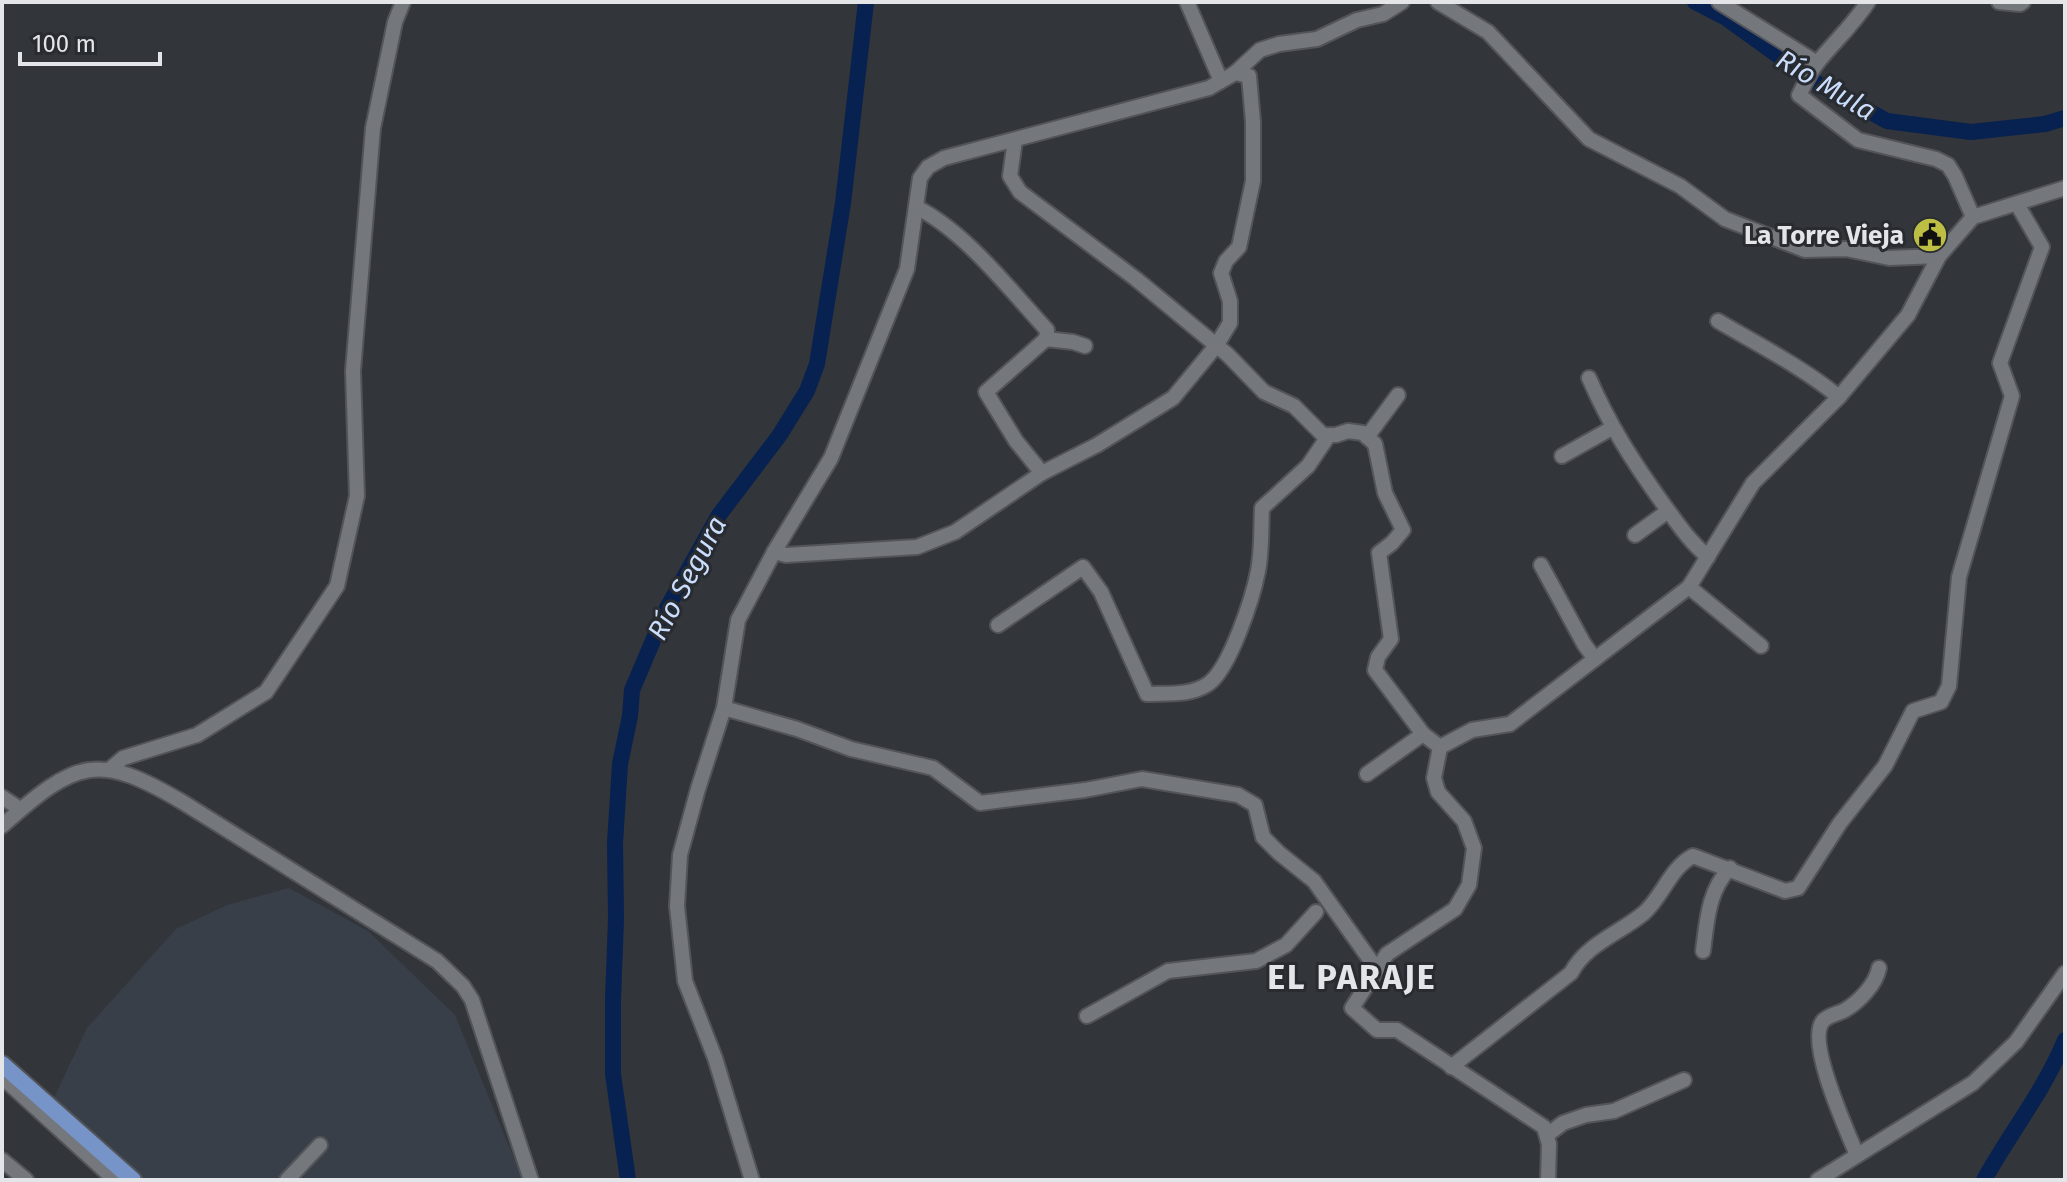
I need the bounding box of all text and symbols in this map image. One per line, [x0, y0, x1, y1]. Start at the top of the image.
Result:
scale bar [20, 16, 160, 66]
text: 100 m [32, 30, 96, 58]
water label: Río Mula [1771, 43, 1881, 127]
public building icon: La Torre Vieja [1911, 216, 1949, 254]
place label: La Torre Vieja [1744, 220, 1904, 251]
water label: Río Segura [641, 510, 733, 646]
district label: EL PARAJE [1267, 957, 1437, 998]

